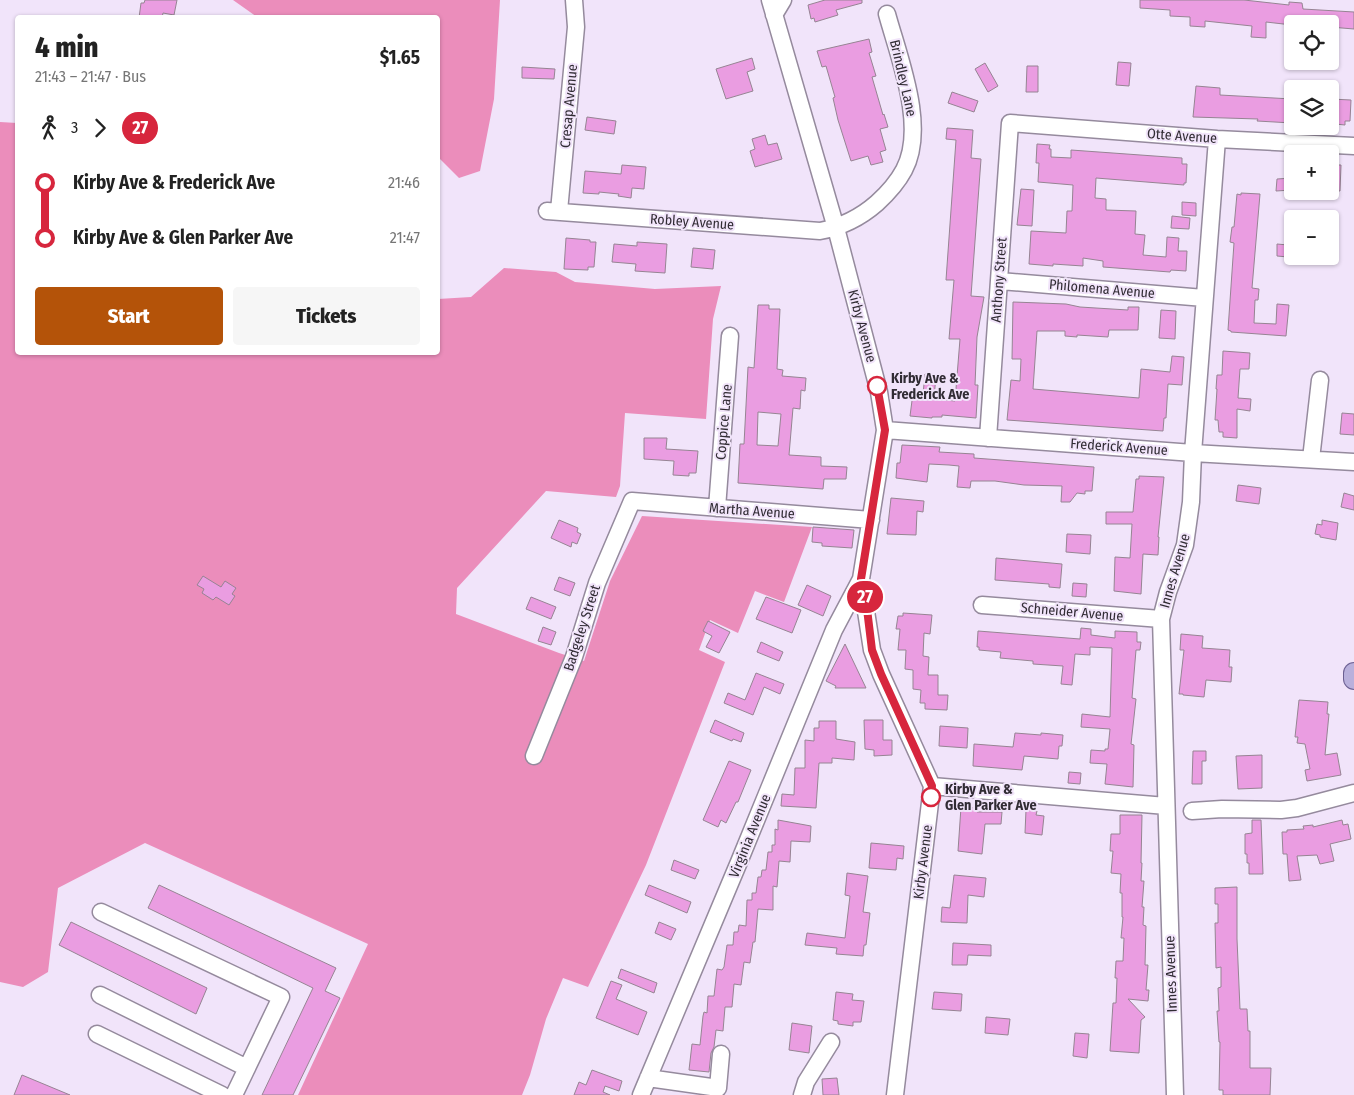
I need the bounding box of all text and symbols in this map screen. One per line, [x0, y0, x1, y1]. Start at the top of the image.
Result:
map controls [1284, 15, 1339, 265]
button: locate [1284, 15, 1339, 70]
text: 4 min [35, 31, 98, 64]
street label: Brindley Lane [886, 38, 920, 118]
text: $1.65 [380, 46, 420, 69]
street label: Cresap Avenue [557, 63, 581, 149]
text: 21:43 – 21:47 · Bus [35, 67, 146, 86]
button: layers [1284, 80, 1339, 135]
icon: walk [35, 114, 63, 142]
icon: forward [86, 114, 114, 142]
text: 27 [132, 117, 148, 139]
text: 3 [71, 118, 78, 137]
street label: Otte Avenue [1146, 125, 1218, 147]
button: + [1284, 145, 1339, 200]
text: Kirby Ave & Frederick Ave [73, 171, 275, 194]
text: 21:46 [388, 173, 420, 192]
button: − [1284, 210, 1339, 265]
street label: Robley Avenue [649, 211, 735, 233]
text: Kirby Ave & Glen Parker Ave [73, 226, 293, 249]
text: 21:47 [390, 228, 420, 247]
street label: Anthony Street [988, 236, 1010, 323]
street label: Philomena Avenue [1048, 276, 1156, 302]
button: Start [35, 287, 223, 345]
button: Tickets [233, 287, 420, 345]
street label: Kirby Avenue [844, 288, 880, 364]
place label: Kirby Ave & Frederick Ave [891, 370, 969, 403]
marker: Kirby Ave & Frederick Ave [867, 376, 887, 396]
street label: Coppice Lane [712, 383, 736, 461]
street label: Frederick Avenue [1070, 435, 1168, 459]
street label: Martha Avenue [709, 500, 796, 522]
street label: Innes Avenue [1156, 532, 1194, 610]
line badge: 27 [842, 581, 888, 613]
street label: Badgeley Street [560, 582, 604, 673]
text: 27 [857, 586, 873, 608]
street label: Schneider Avenue [1020, 599, 1124, 625]
place label: Kirby Ave & Glen Parker Ave [945, 781, 1037, 814]
marker: Kirby Ave & Glen Parker Ave [921, 787, 941, 807]
street label: Virginia Avenue [726, 792, 775, 880]
street label: Kirby Avenue [910, 824, 936, 900]
street label: Innes Avenue [1161, 935, 1181, 1013]

